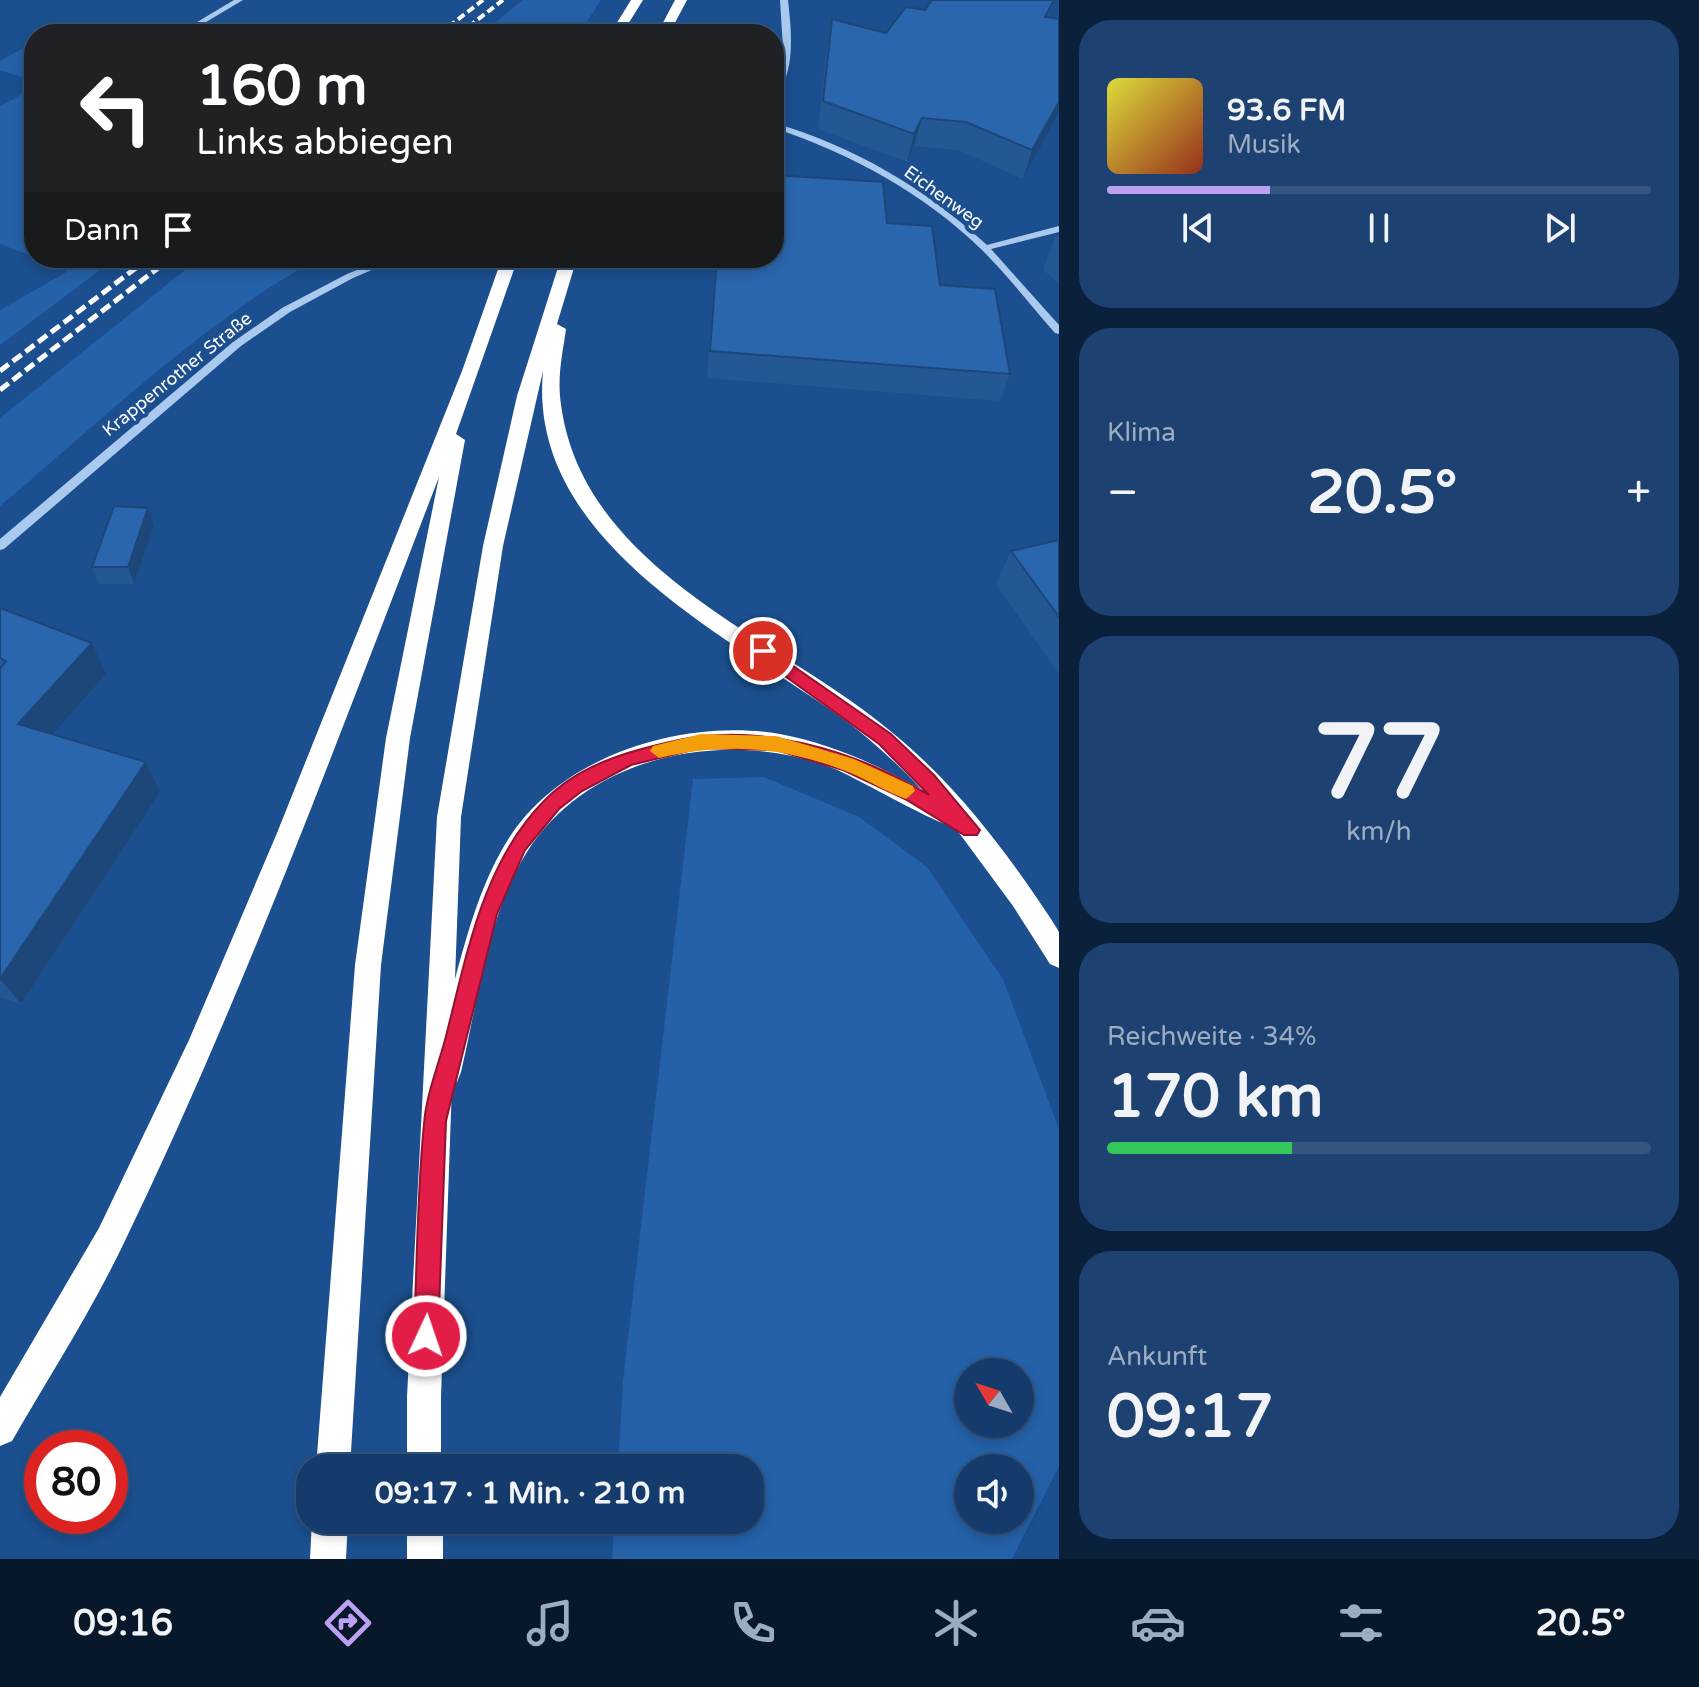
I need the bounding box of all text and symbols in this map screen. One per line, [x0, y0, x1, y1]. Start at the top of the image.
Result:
text: 160 m [196, 53, 367, 120]
icon: left [64, 56, 168, 160]
text: 93.6 FM [1227, 92, 1346, 129]
text: Links abbiegen [196, 121, 454, 164]
text: Musik [1227, 129, 1301, 160]
street label: Eichenweg [900, 161, 988, 233]
icon: previous [1176, 206, 1220, 250]
icon: pause [1357, 206, 1401, 250]
icon: next [1538, 206, 1582, 250]
icon: arrive [156, 208, 200, 252]
text: Dann [64, 212, 140, 249]
street label: Krappenrother Straße [98, 307, 256, 441]
text: Klima [1107, 417, 1176, 448]
text: 20.5° [1307, 457, 1457, 529]
text: − [1107, 467, 1138, 520]
text: + [1626, 467, 1651, 520]
pin [729, 617, 797, 685]
icon: arrive [741, 629, 785, 673]
text: 77 [1314, 701, 1444, 826]
text: km/h [1346, 816, 1412, 847]
text: Reichweite · 34% [1107, 1021, 1316, 1052]
text: 170 km [1107, 1061, 1323, 1133]
position arrow [384, 1294, 468, 1378]
text: Ankunft [1107, 1341, 1207, 1372]
north arrow [954, 1358, 1034, 1438]
map controls [954, 1358, 1034, 1534]
text: 09:17 [1107, 1381, 1273, 1453]
speed limit sign: 80 [24, 1430, 128, 1534]
button: sound [954, 1454, 1034, 1534]
text: 09:17 · 1 Min. · 210 m [375, 1475, 685, 1512]
icon: directions [320, 1595, 376, 1651]
icon: music [522, 1595, 578, 1651]
icon: phone [725, 1595, 781, 1651]
icon: climate [928, 1595, 984, 1651]
icon: car [1130, 1595, 1186, 1651]
icon: filters [1333, 1595, 1389, 1651]
text: 09:16 [73, 1602, 173, 1645]
text: 20.5° [1536, 1602, 1626, 1645]

